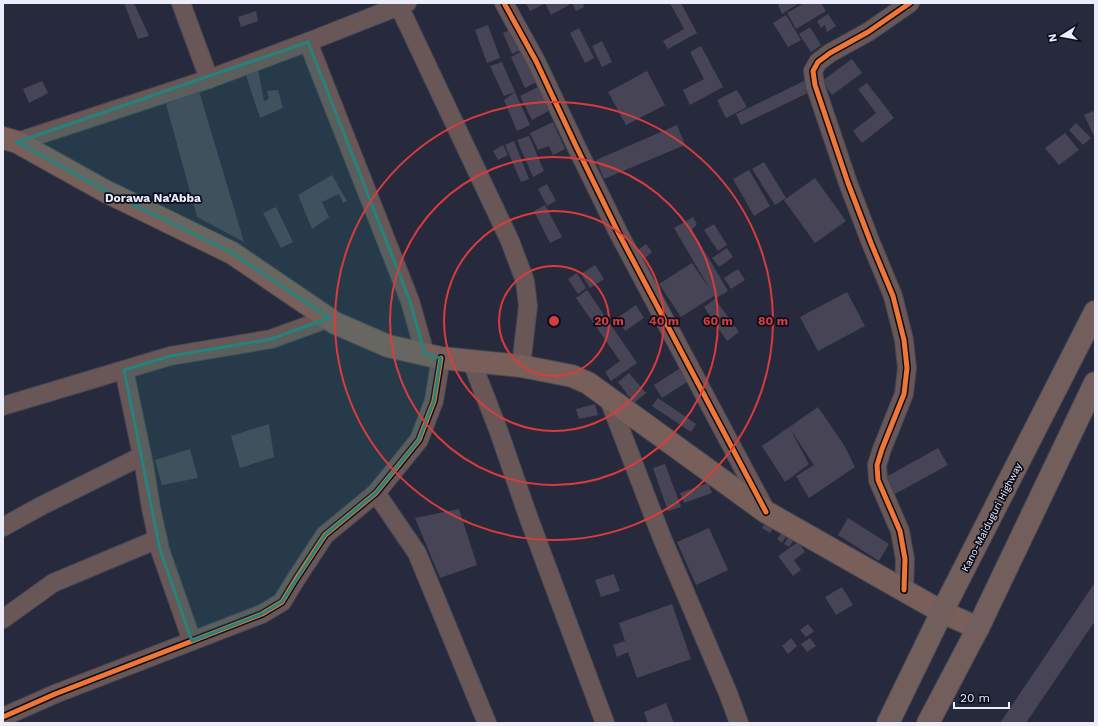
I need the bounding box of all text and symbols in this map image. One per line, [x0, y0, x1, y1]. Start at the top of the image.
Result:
north arrow [1042, 16, 1082, 56]
text: N [1046, 33, 1060, 43]
district label: Dorawa Na'Abba [105, 191, 201, 205]
centre of rings [547, 314, 561, 328]
text: 20 m [594, 314, 624, 328]
text: 40 m [649, 314, 679, 328]
text: 60 m [703, 314, 733, 328]
text: 80 m [758, 314, 788, 328]
street label: Kano-Maiduguri Highway [959, 460, 1024, 573]
scale bar [954, 684, 1009, 710]
text: 20 m [960, 691, 990, 705]

